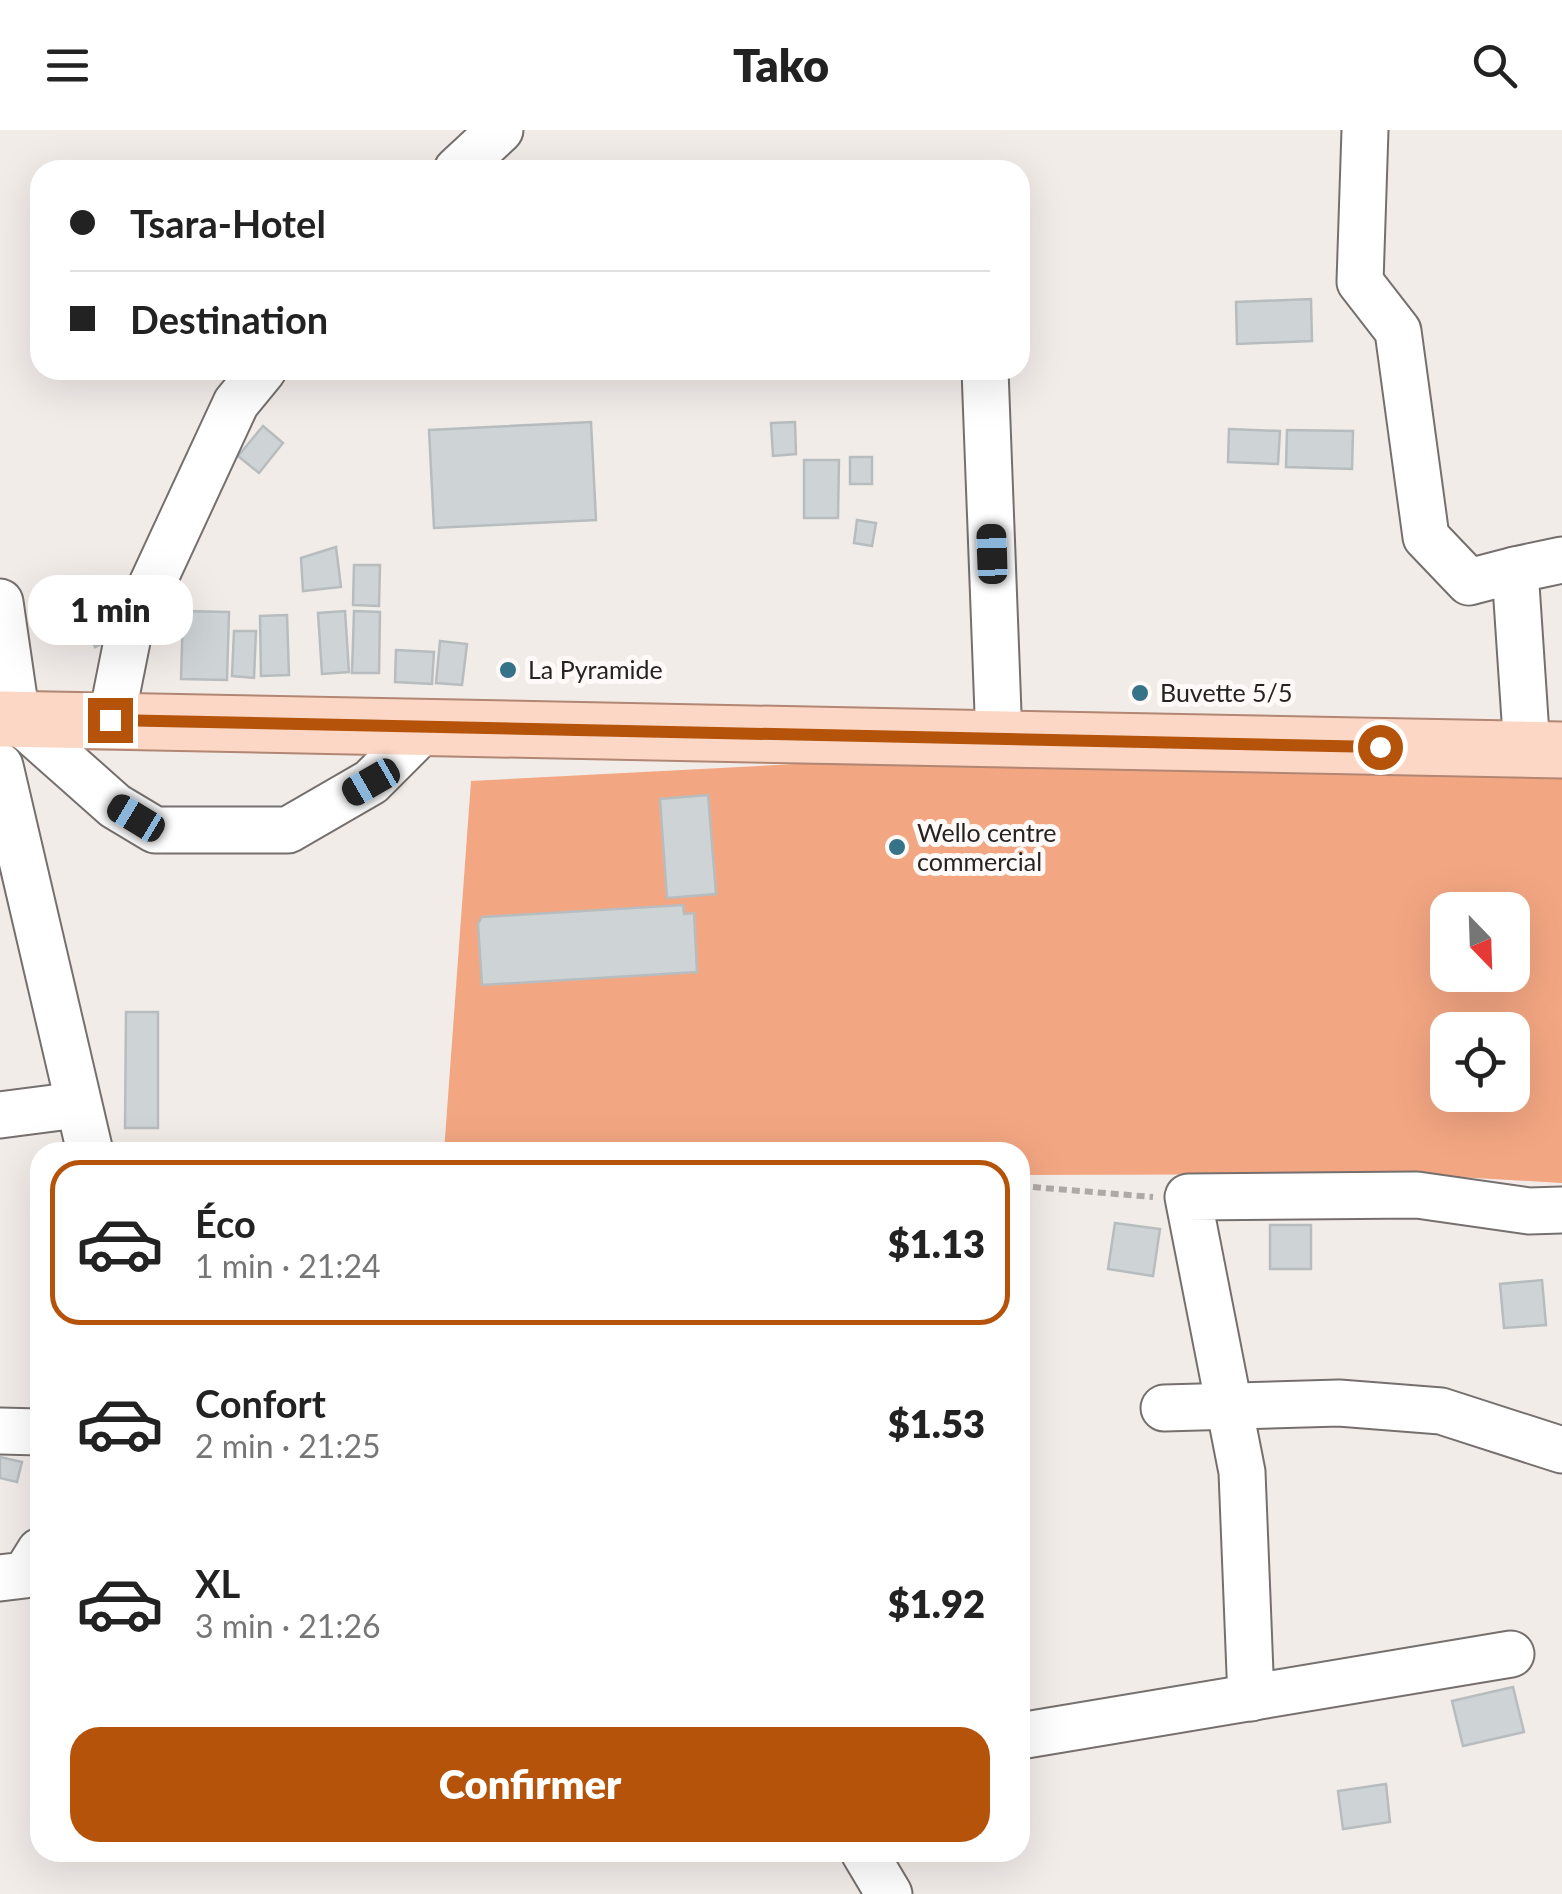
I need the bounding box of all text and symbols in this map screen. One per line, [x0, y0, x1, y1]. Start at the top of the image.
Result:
icon: menu [40, 38, 95, 93]
text: Tako [733, 38, 829, 92]
icon: search [1467, 38, 1522, 93]
text: Tsara-Hotel [130, 200, 326, 246]
text: Destination [130, 296, 328, 342]
car [976, 523, 1008, 585]
callout: 1 min [28, 575, 192, 645]
text: 1 min [71, 590, 150, 629]
place label: La Pyramide [528, 654, 663, 684]
marker: La Pyramide [497, 659, 519, 681]
place label: Buvette 5/5 [1160, 677, 1292, 707]
marker: Buvette 5/5 [1129, 682, 1151, 704]
route end [88, 698, 133, 743]
route start [1358, 725, 1403, 770]
car [338, 754, 404, 810]
car [103, 790, 169, 846]
place label: Wello centre commercial [917, 817, 1057, 876]
marker: Wello centre commercial [886, 836, 908, 858]
north arrow [1430, 892, 1530, 992]
map controls [1430, 892, 1530, 1112]
button: locate [1430, 1012, 1530, 1112]
icon: car [75, 1198, 165, 1288]
text: Éco [195, 1200, 256, 1246]
text: $1.13 [888, 1220, 985, 1266]
text: 1 min · 21:24 [195, 1246, 381, 1285]
icon: car [75, 1378, 165, 1468]
text: Confort [195, 1380, 326, 1426]
text: $1.53 [888, 1400, 985, 1446]
text: 2 min · 21:25 [195, 1426, 381, 1465]
icon: car [75, 1558, 165, 1648]
text: XL [195, 1560, 240, 1606]
text: $1.92 [888, 1580, 985, 1626]
text: 3 min · 21:26 [195, 1606, 381, 1645]
button: Confirmer [70, 1727, 990, 1842]

